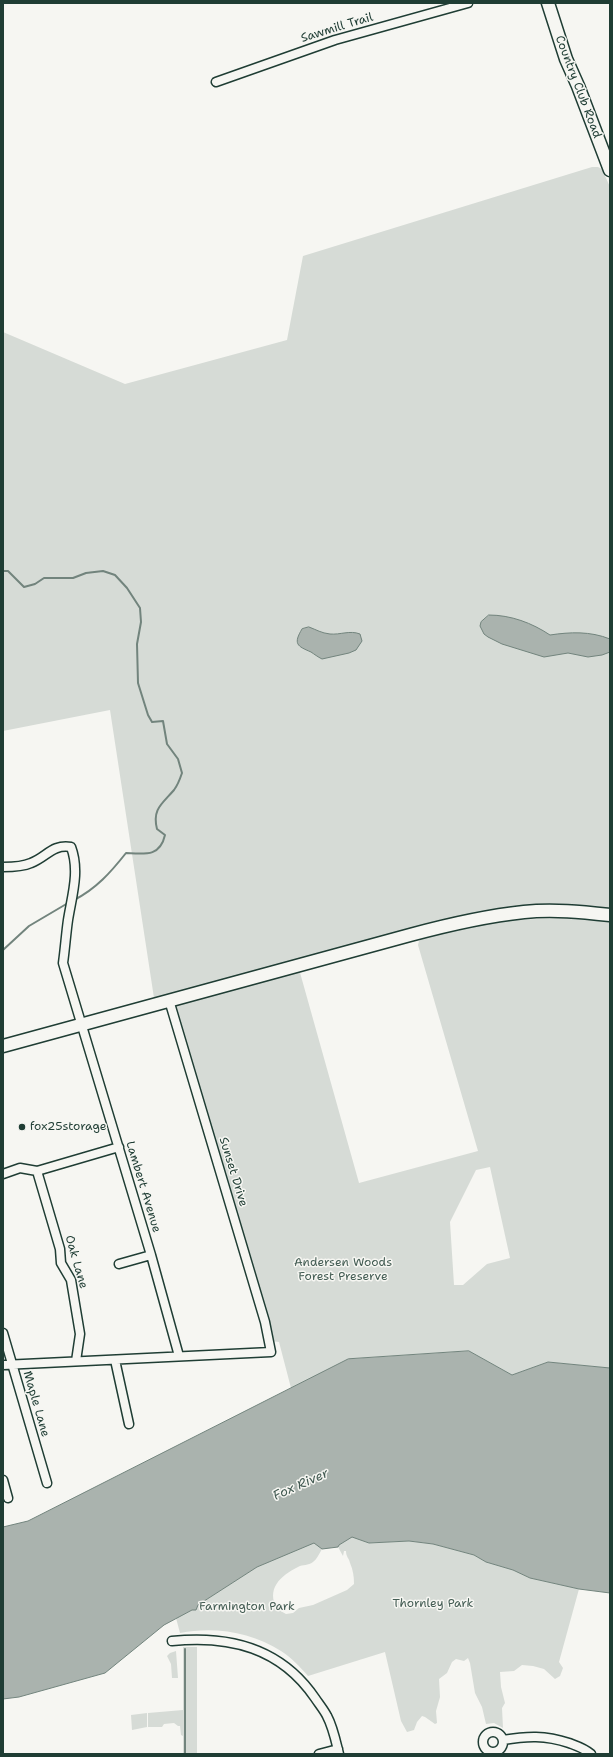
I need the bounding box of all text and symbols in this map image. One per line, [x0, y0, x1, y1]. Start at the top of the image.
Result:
street label: Sawmill Trail [299, 10, 375, 46]
street label: Country Club Road [552, 34, 604, 140]
place label: fox25storage [30, 1120, 107, 1134]
marker: fox25storage [17, 1122, 27, 1132]
street label: Sunset Drive [216, 1136, 250, 1208]
street label: Lambert Avenue [122, 1140, 164, 1234]
street label: Oak Lane [61, 1234, 91, 1290]
park label: Andersen Woods Forest Preserve [294, 1256, 392, 1284]
street label: Maple Lane [20, 1369, 52, 1439]
water label: Fox River [271, 1466, 331, 1504]
park label: Thornley Park [393, 1597, 473, 1611]
park label: Farmington Park [199, 1600, 295, 1614]

